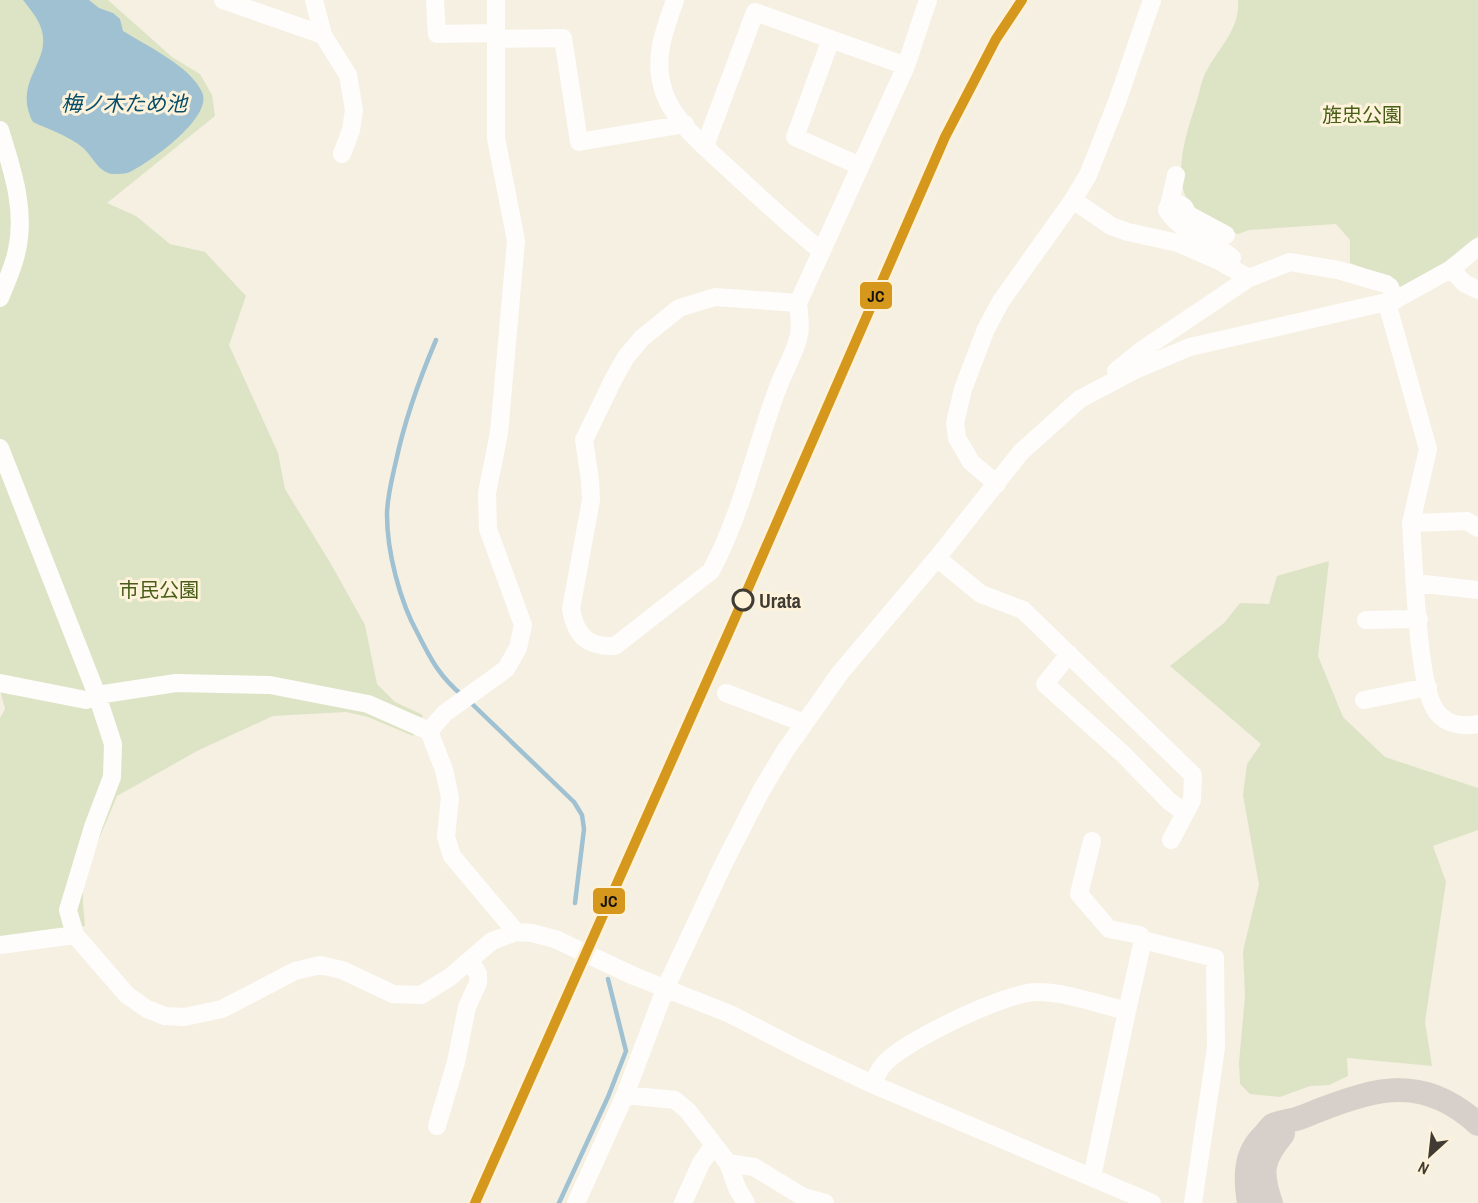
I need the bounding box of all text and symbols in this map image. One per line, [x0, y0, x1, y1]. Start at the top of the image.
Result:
water label: 梅ノ木ため池 [61, 89, 189, 118]
park label: 旌忠公園 [1322, 101, 1402, 128]
line badge: JC [859, 281, 893, 310]
text: JC [868, 285, 884, 307]
park label: 市民公園 [119, 576, 199, 603]
place label: Urata [759, 587, 801, 614]
marker: Urata [732, 589, 754, 611]
line badge: JC [592, 887, 626, 915]
text: JC [601, 890, 617, 912]
north arrow [1400, 1125, 1460, 1185]
text: N [1414, 1156, 1432, 1180]

